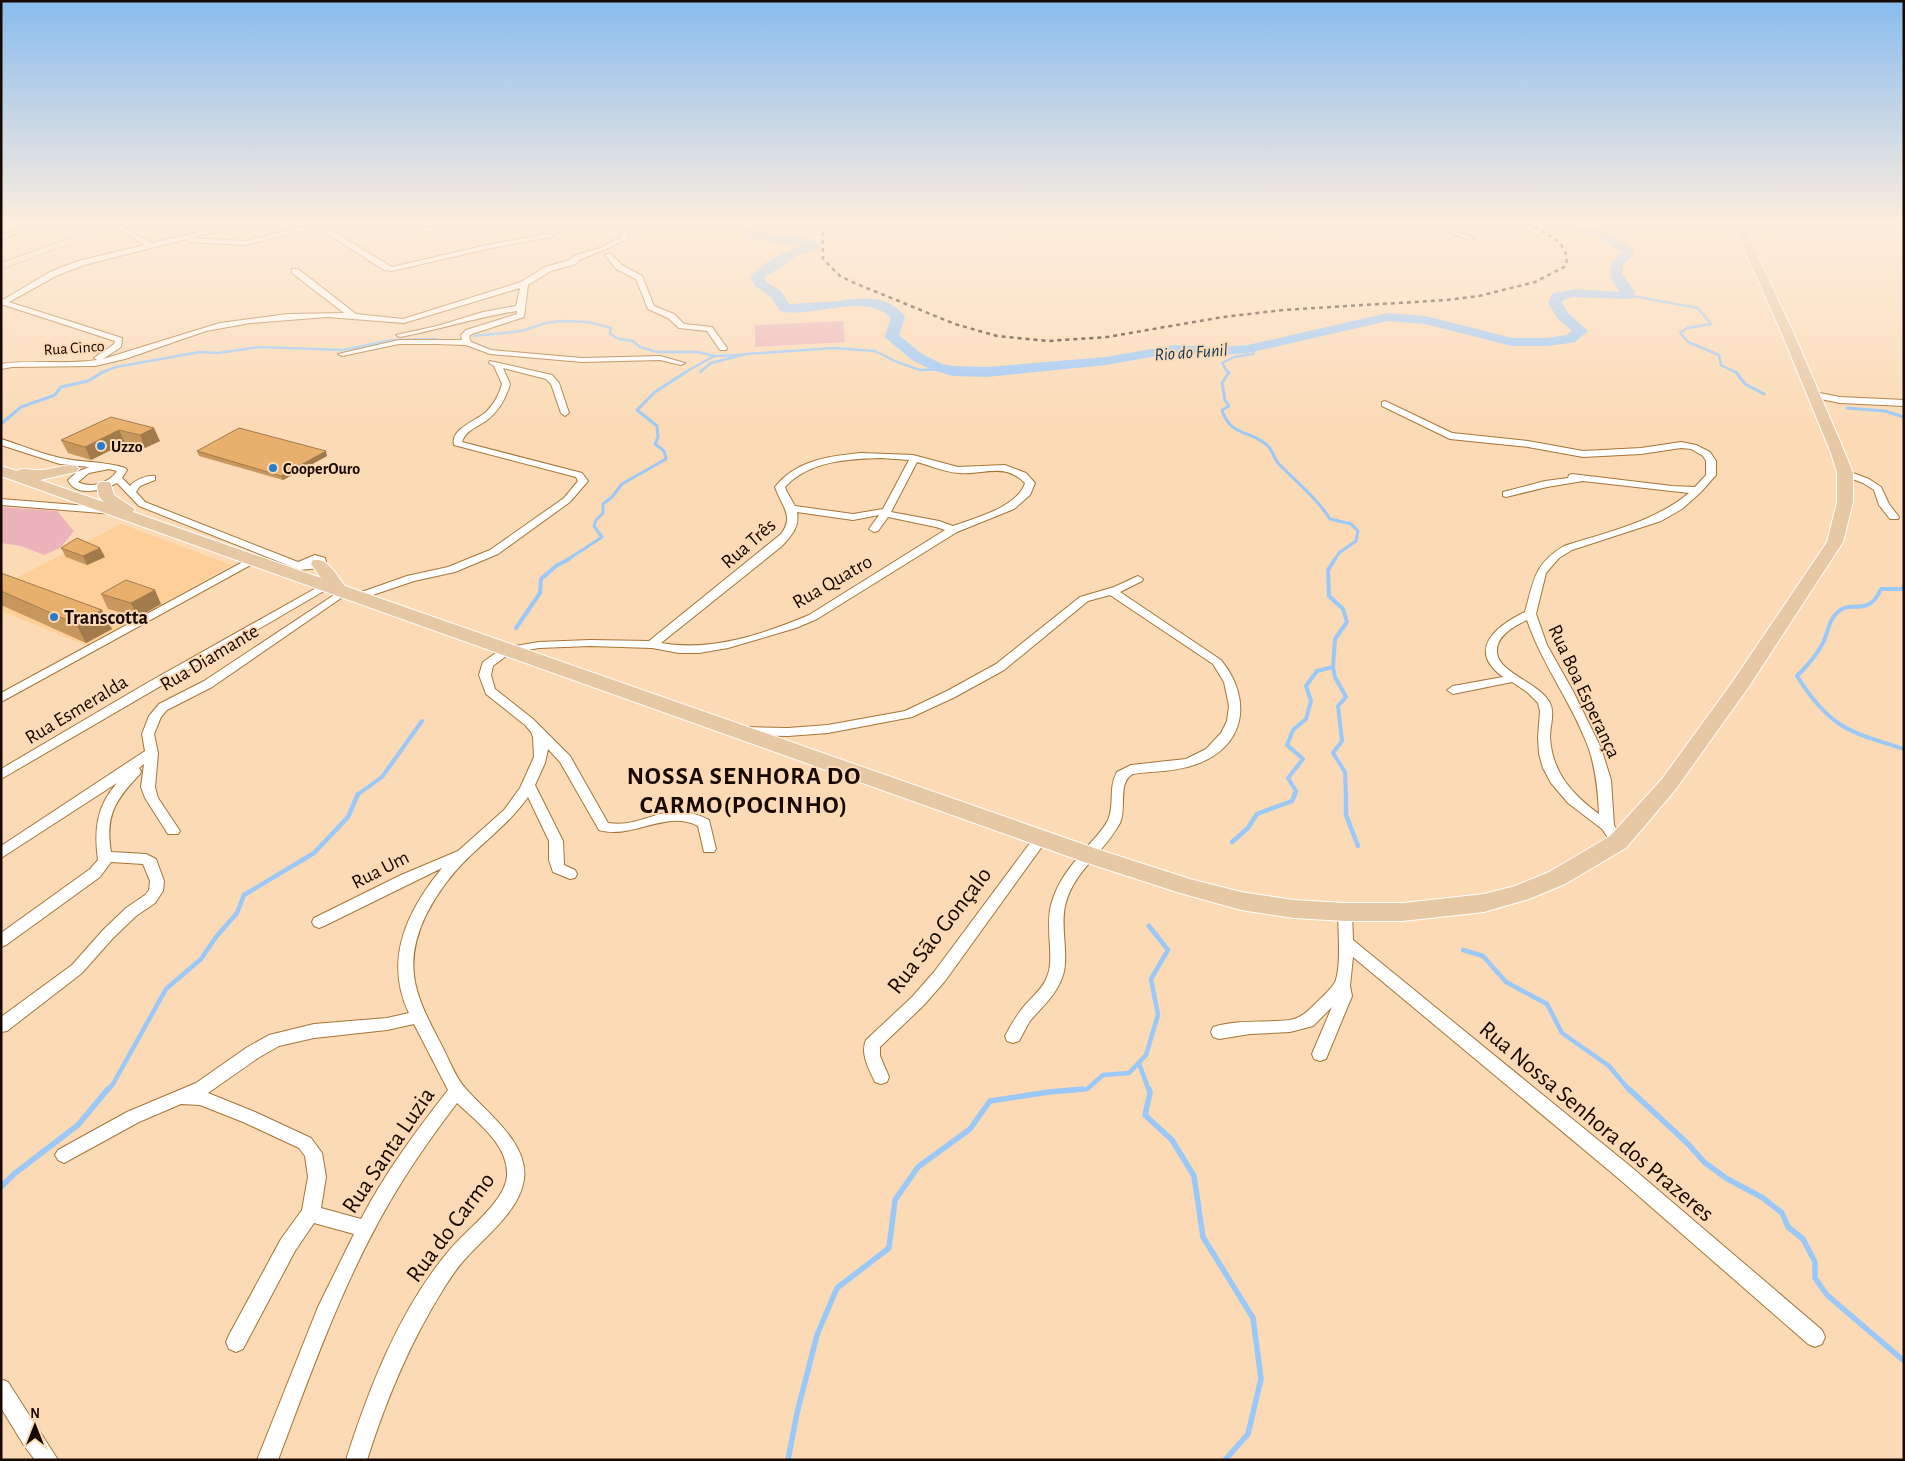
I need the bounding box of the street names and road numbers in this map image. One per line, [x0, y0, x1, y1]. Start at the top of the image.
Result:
street label: Rua Cinco [43, 338, 105, 358]
street label: Rua Três [718, 515, 780, 573]
street label: Rua Quatro [789, 551, 876, 613]
street label: Rua Diamante [157, 621, 262, 695]
street label: Rua Boa Esperança [1544, 621, 1624, 761]
street label: Rua Esmeralda [22, 671, 131, 748]
street label: Rua Um [348, 847, 412, 893]
street label: Rua São Gonçalo [883, 863, 996, 998]
street label: Rua Nossa Senhora dos Prazeres [1475, 1017, 1718, 1227]
street label: Rua Santa Luzia [338, 1083, 440, 1218]
street label: Rua do Carmo [402, 1168, 500, 1287]

